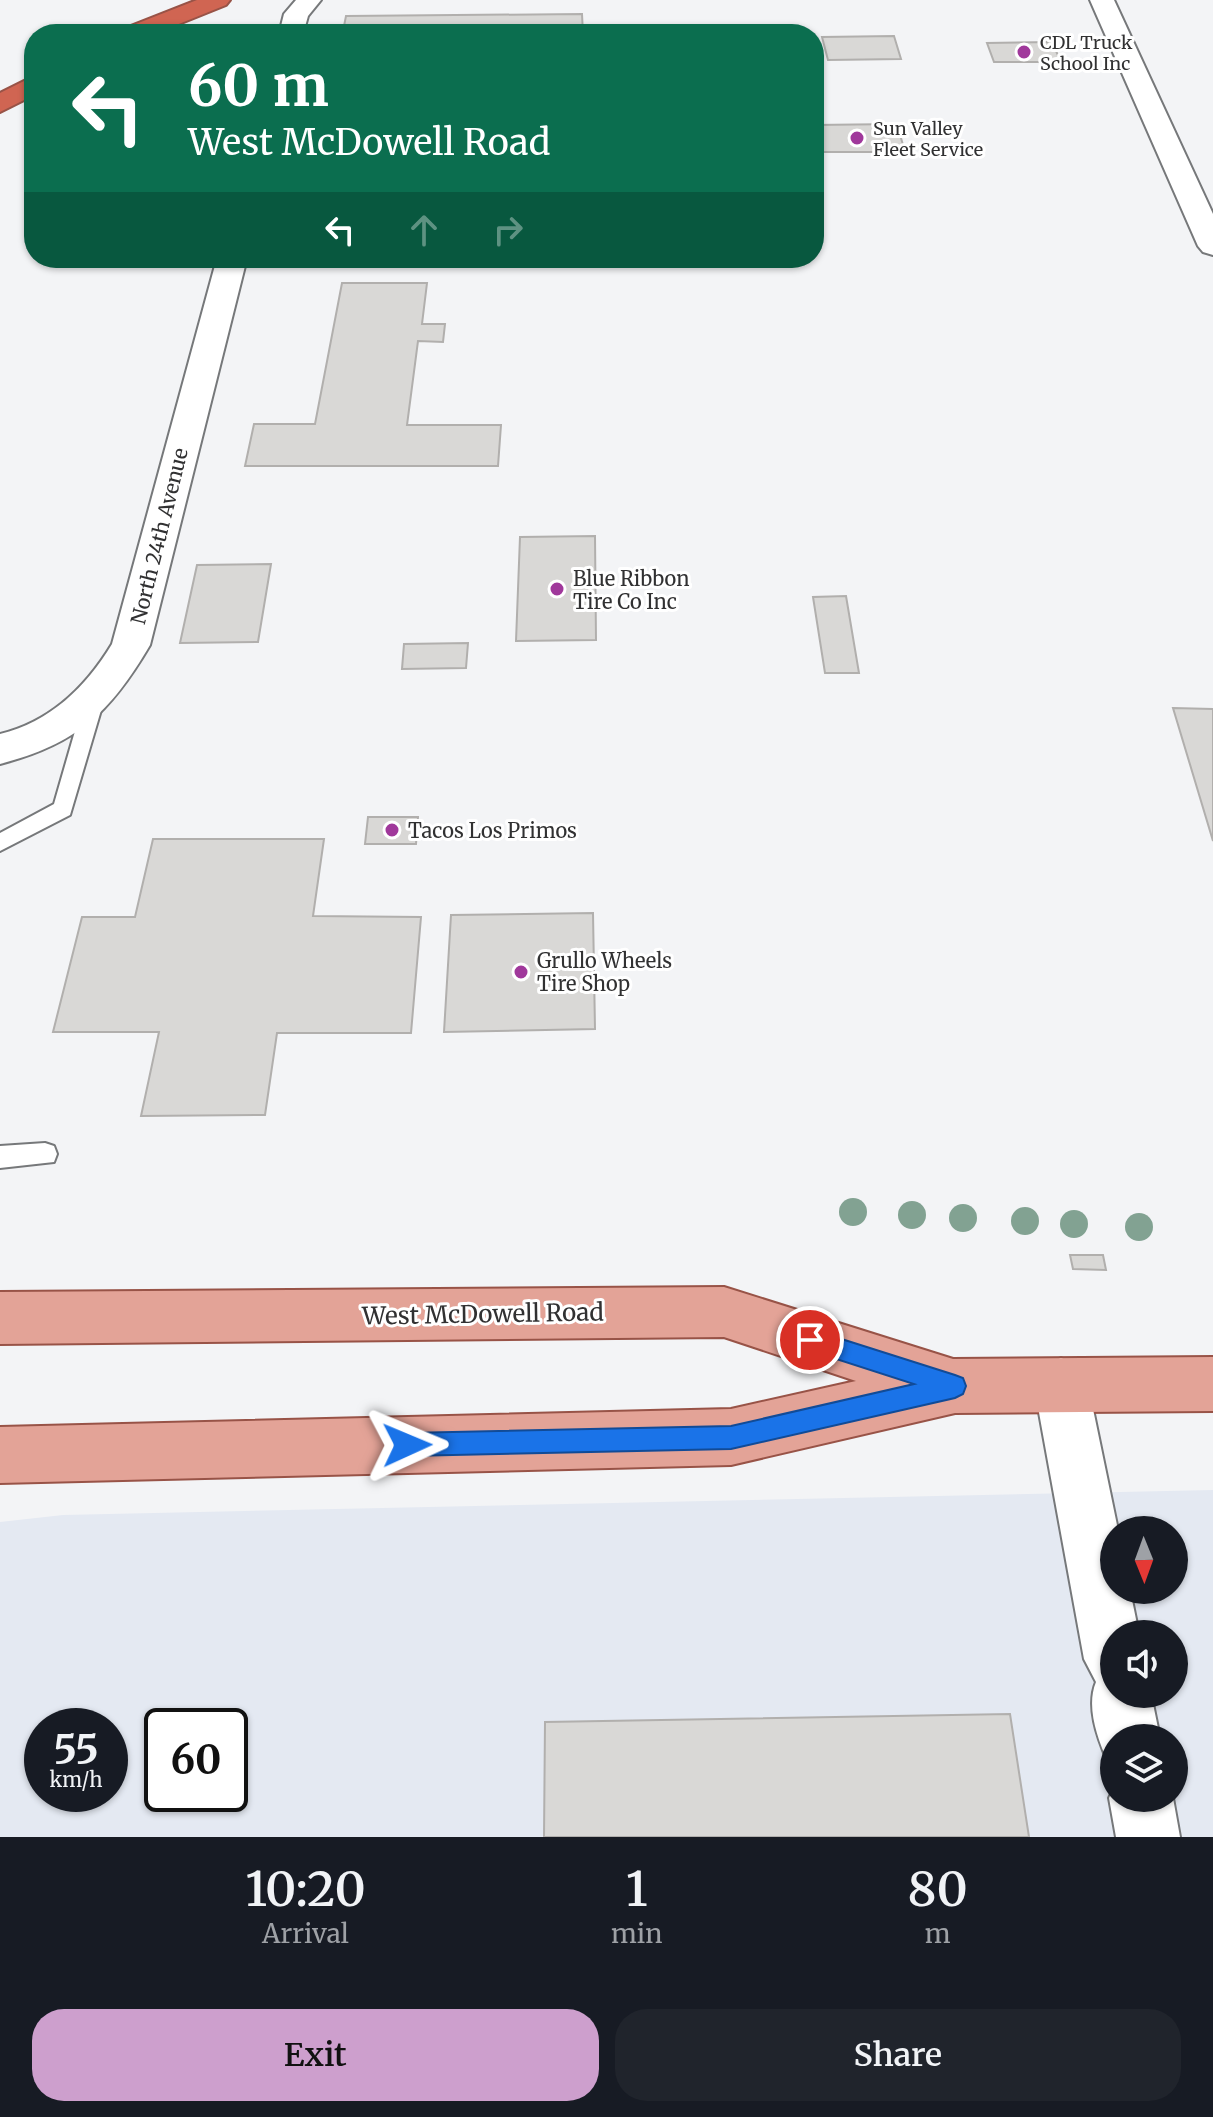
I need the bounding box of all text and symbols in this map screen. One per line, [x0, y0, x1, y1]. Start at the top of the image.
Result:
place label: CDL Truck School Inc [1040, 31, 1133, 75]
marker: CDL Truck School Inc [1015, 43, 1033, 61]
text: 60 m [188, 51, 329, 121]
icon: left [56, 56, 160, 160]
place label: Sun Valley Fleet Service [873, 117, 983, 161]
text: West McDowell Road [188, 120, 550, 165]
marker: Sun Valley Fleet Service [848, 129, 866, 147]
icon: left [318, 208, 362, 252]
icon: ahead [402, 208, 446, 252]
icon: right [486, 208, 530, 252]
street label: North 24th Avenue [125, 445, 193, 627]
place label: Blue Ribbon Tire Co Inc [573, 566, 690, 614]
marker: Blue Ribbon Tire Co Inc [548, 580, 566, 598]
place label: Tacos Los Primos [408, 818, 577, 843]
marker: Tacos Los Primos [383, 821, 401, 839]
place label: Grullo Wheels Tire Shop [537, 948, 672, 996]
marker: Grullo Wheels Tire Shop [512, 963, 530, 981]
street label: West McDowell Road [361, 1296, 604, 1332]
pin [776, 1306, 844, 1374]
icon: arrive [788, 1318, 832, 1362]
position arrow [365, 1403, 449, 1487]
north arrow [1100, 1516, 1188, 1604]
map controls [1100, 1516, 1188, 1812]
button: sound [1100, 1620, 1188, 1708]
speed limit sign: 60 [144, 1708, 248, 1812]
button: layers [1100, 1724, 1188, 1812]
text: 55 [53, 1725, 99, 1775]
text: km/h [50, 1767, 102, 1792]
text: 10:20 [245, 1859, 366, 1919]
text: 1 [626, 1859, 648, 1919]
text: 80 [908, 1859, 968, 1919]
text: Arrival [262, 1917, 349, 1950]
text: min [611, 1917, 662, 1950]
text: m [925, 1917, 951, 1950]
button: Exit [32, 2009, 599, 2101]
button: Share [615, 2009, 1181, 2101]

